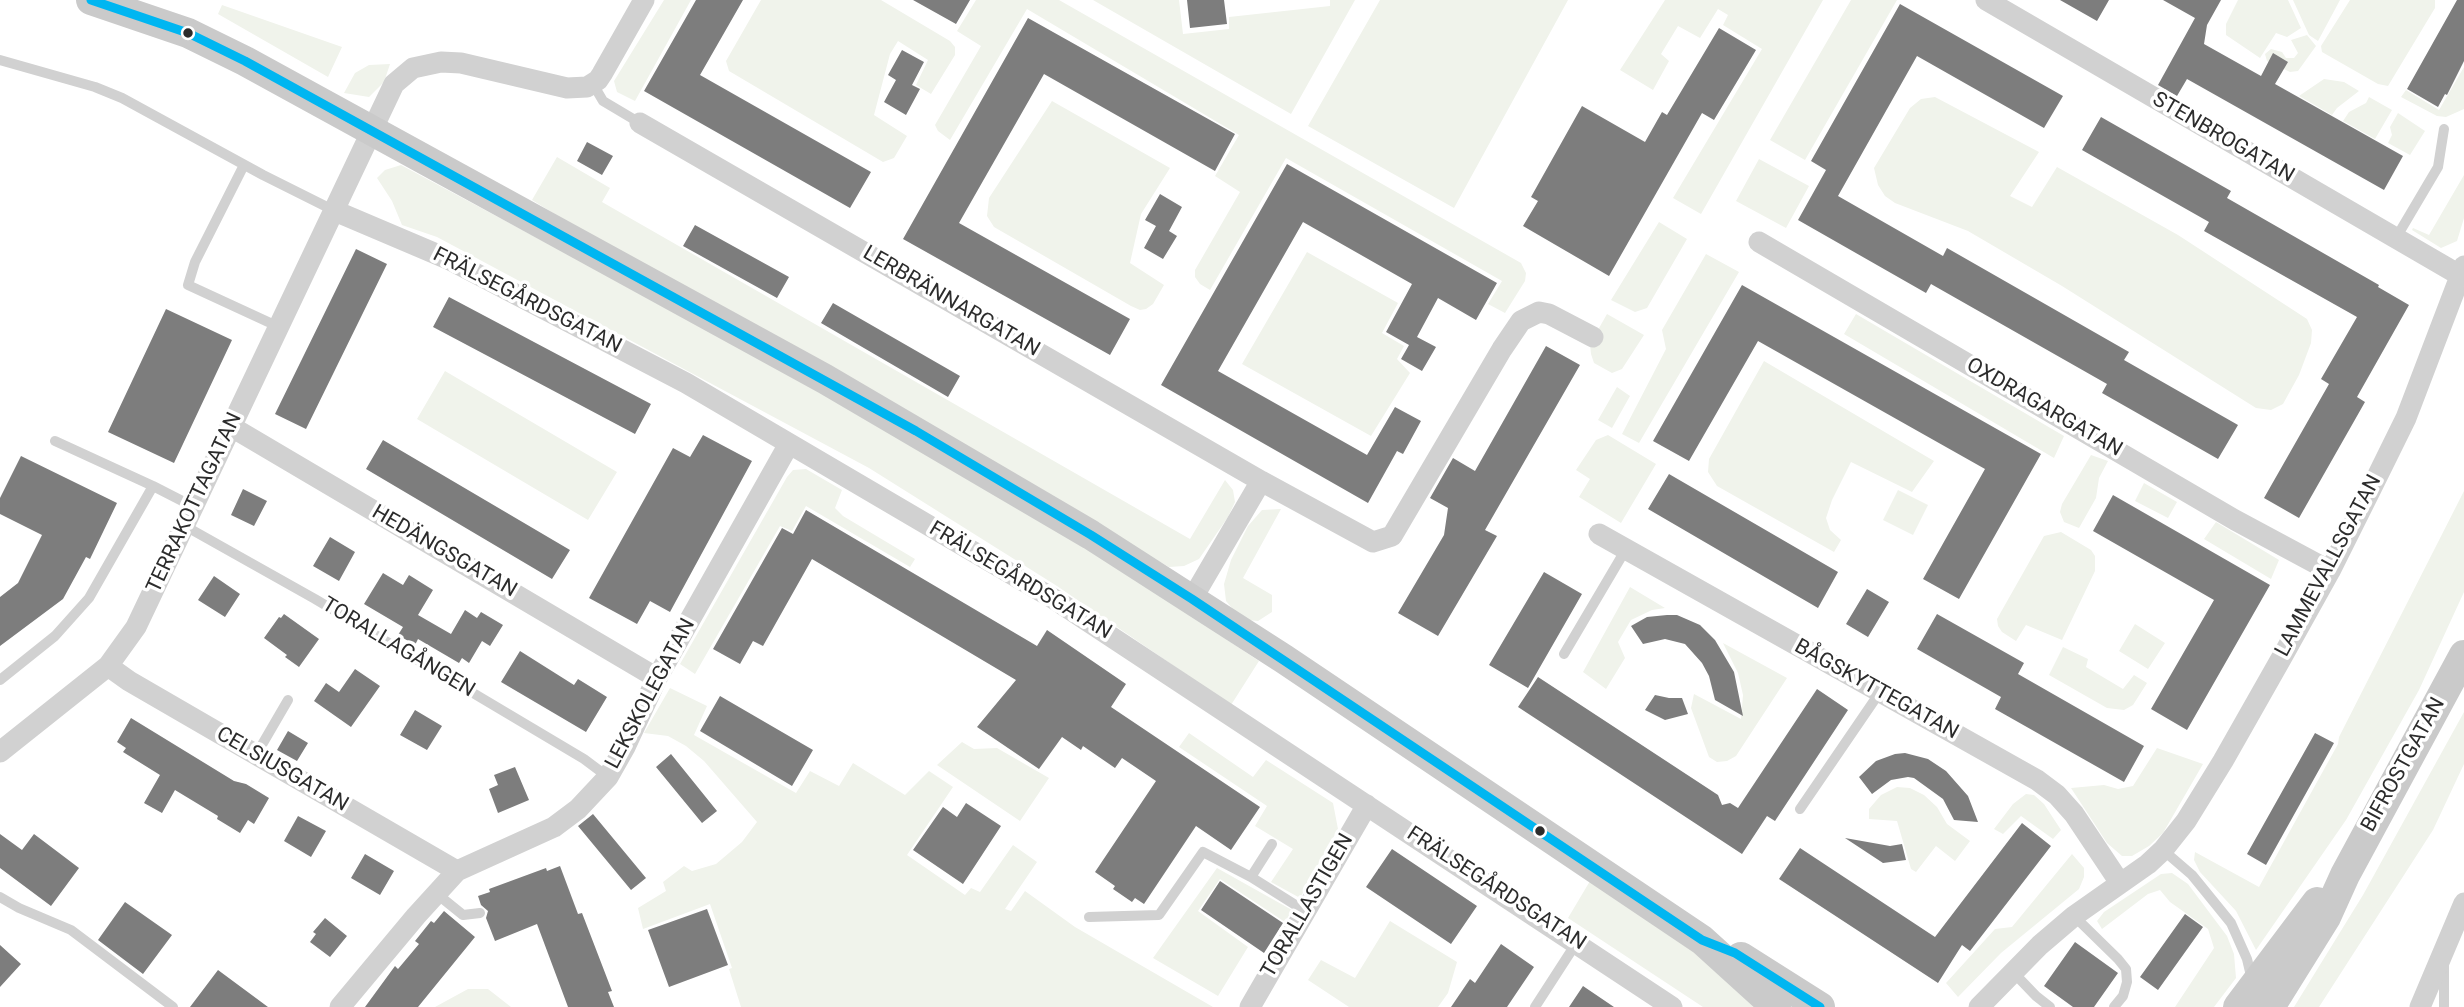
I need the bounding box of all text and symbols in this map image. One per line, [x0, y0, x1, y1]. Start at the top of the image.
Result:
unlabelled marker [181, 26, 195, 40]
street label: STENBROGATAN [2148, 87, 2298, 189]
street label: LERBRÄNNARGATAN [858, 241, 1044, 363]
street label: FRÄLSEGÅRDSGATAN [429, 243, 625, 359]
street label: OXDRAGARGATAN [1962, 353, 2126, 463]
street label: TERRAKOTTAGATAN [142, 409, 248, 597]
street label: LAMMEVALLSGATAN [2270, 471, 2388, 661]
street label: HEDÄNGSGATAN [367, 500, 521, 604]
street label: FRÄLSEGÅRDSGATAN [924, 517, 1116, 645]
street label: TORALLAGÅNGEN [317, 592, 479, 704]
street label: LEKSKOLEGATAN [601, 615, 701, 773]
street label: BÅGSKYTTEGATAN [1790, 634, 1962, 746]
street label: BIFROSTGATAN [2357, 693, 2451, 837]
street label: CELSIUSGATAN [212, 722, 352, 818]
street label: FRÄLSEGÅRDSGATAN [1402, 822, 1590, 956]
unlabelled marker [1533, 824, 1547, 838]
street label: TORALLASTIGEN [1257, 830, 1359, 982]

